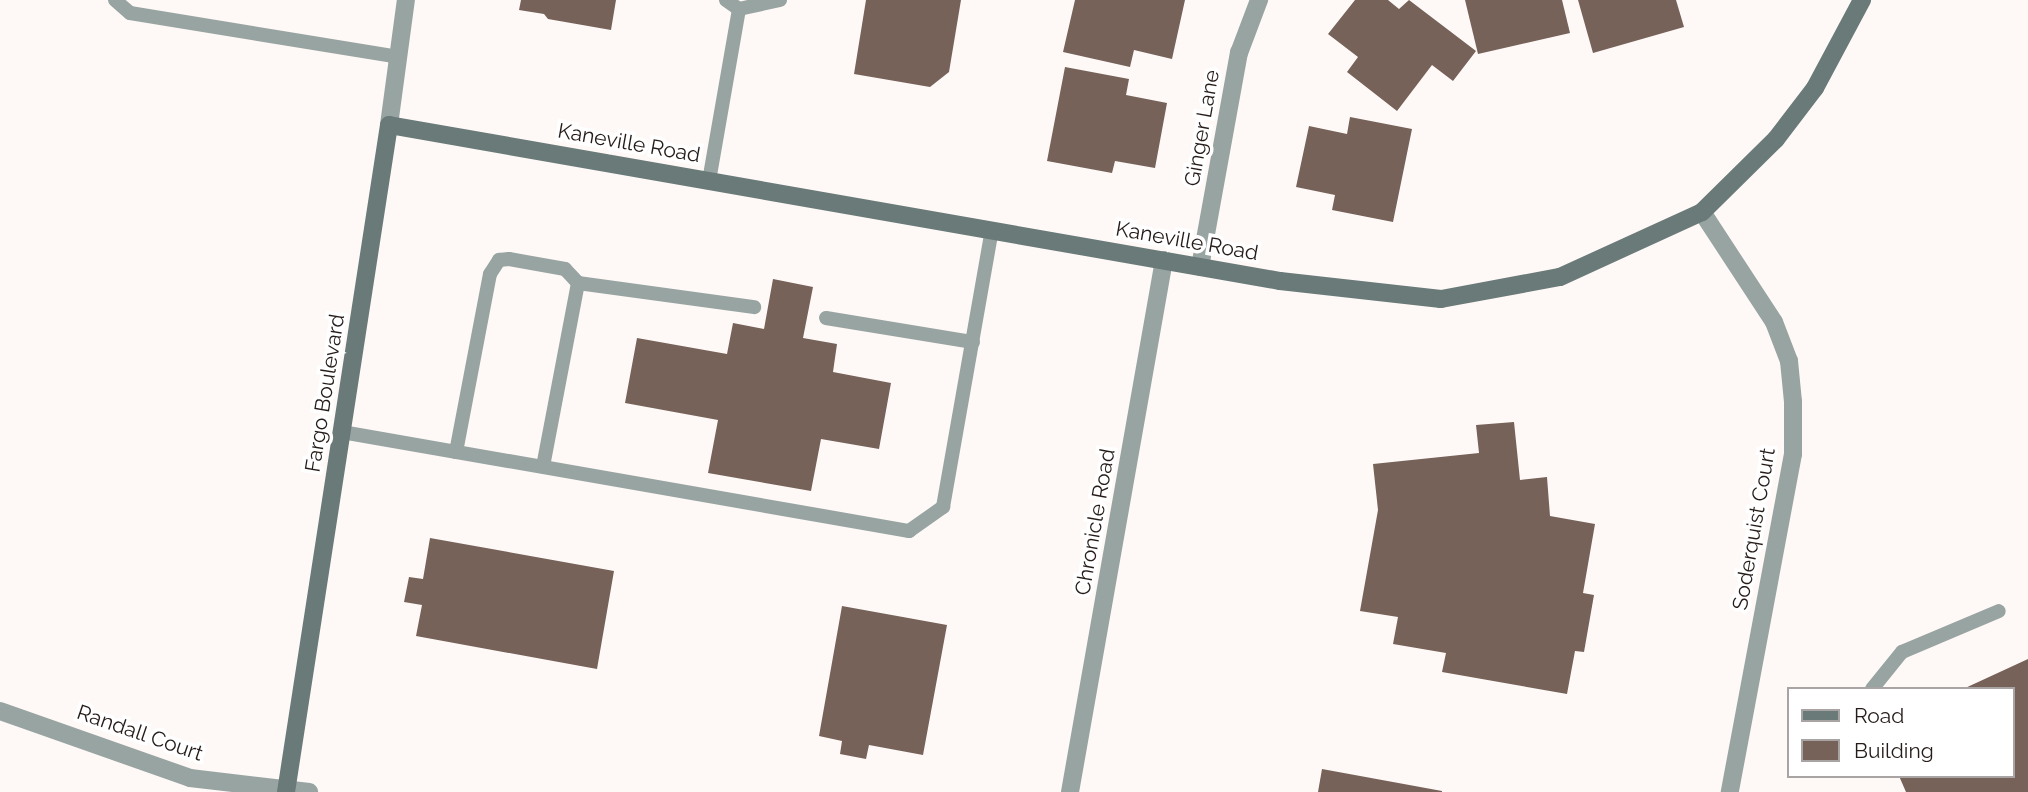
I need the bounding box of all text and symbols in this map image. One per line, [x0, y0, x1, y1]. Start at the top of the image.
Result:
street label: Ginger Lane [1179, 68, 1225, 188]
street label: Kaneville Road [556, 118, 702, 168]
street label: Kaneville Road [1114, 216, 1260, 266]
street label: Fargo Boulevard [300, 312, 350, 474]
street label: Soderquist Court [1727, 446, 1781, 612]
street label: Chronicle Road [1070, 447, 1120, 597]
legend [1786, 687, 2014, 778]
street label: Randall Court [73, 700, 207, 766]
text: Road [1854, 703, 1904, 728]
text: Building [1854, 738, 1934, 763]

